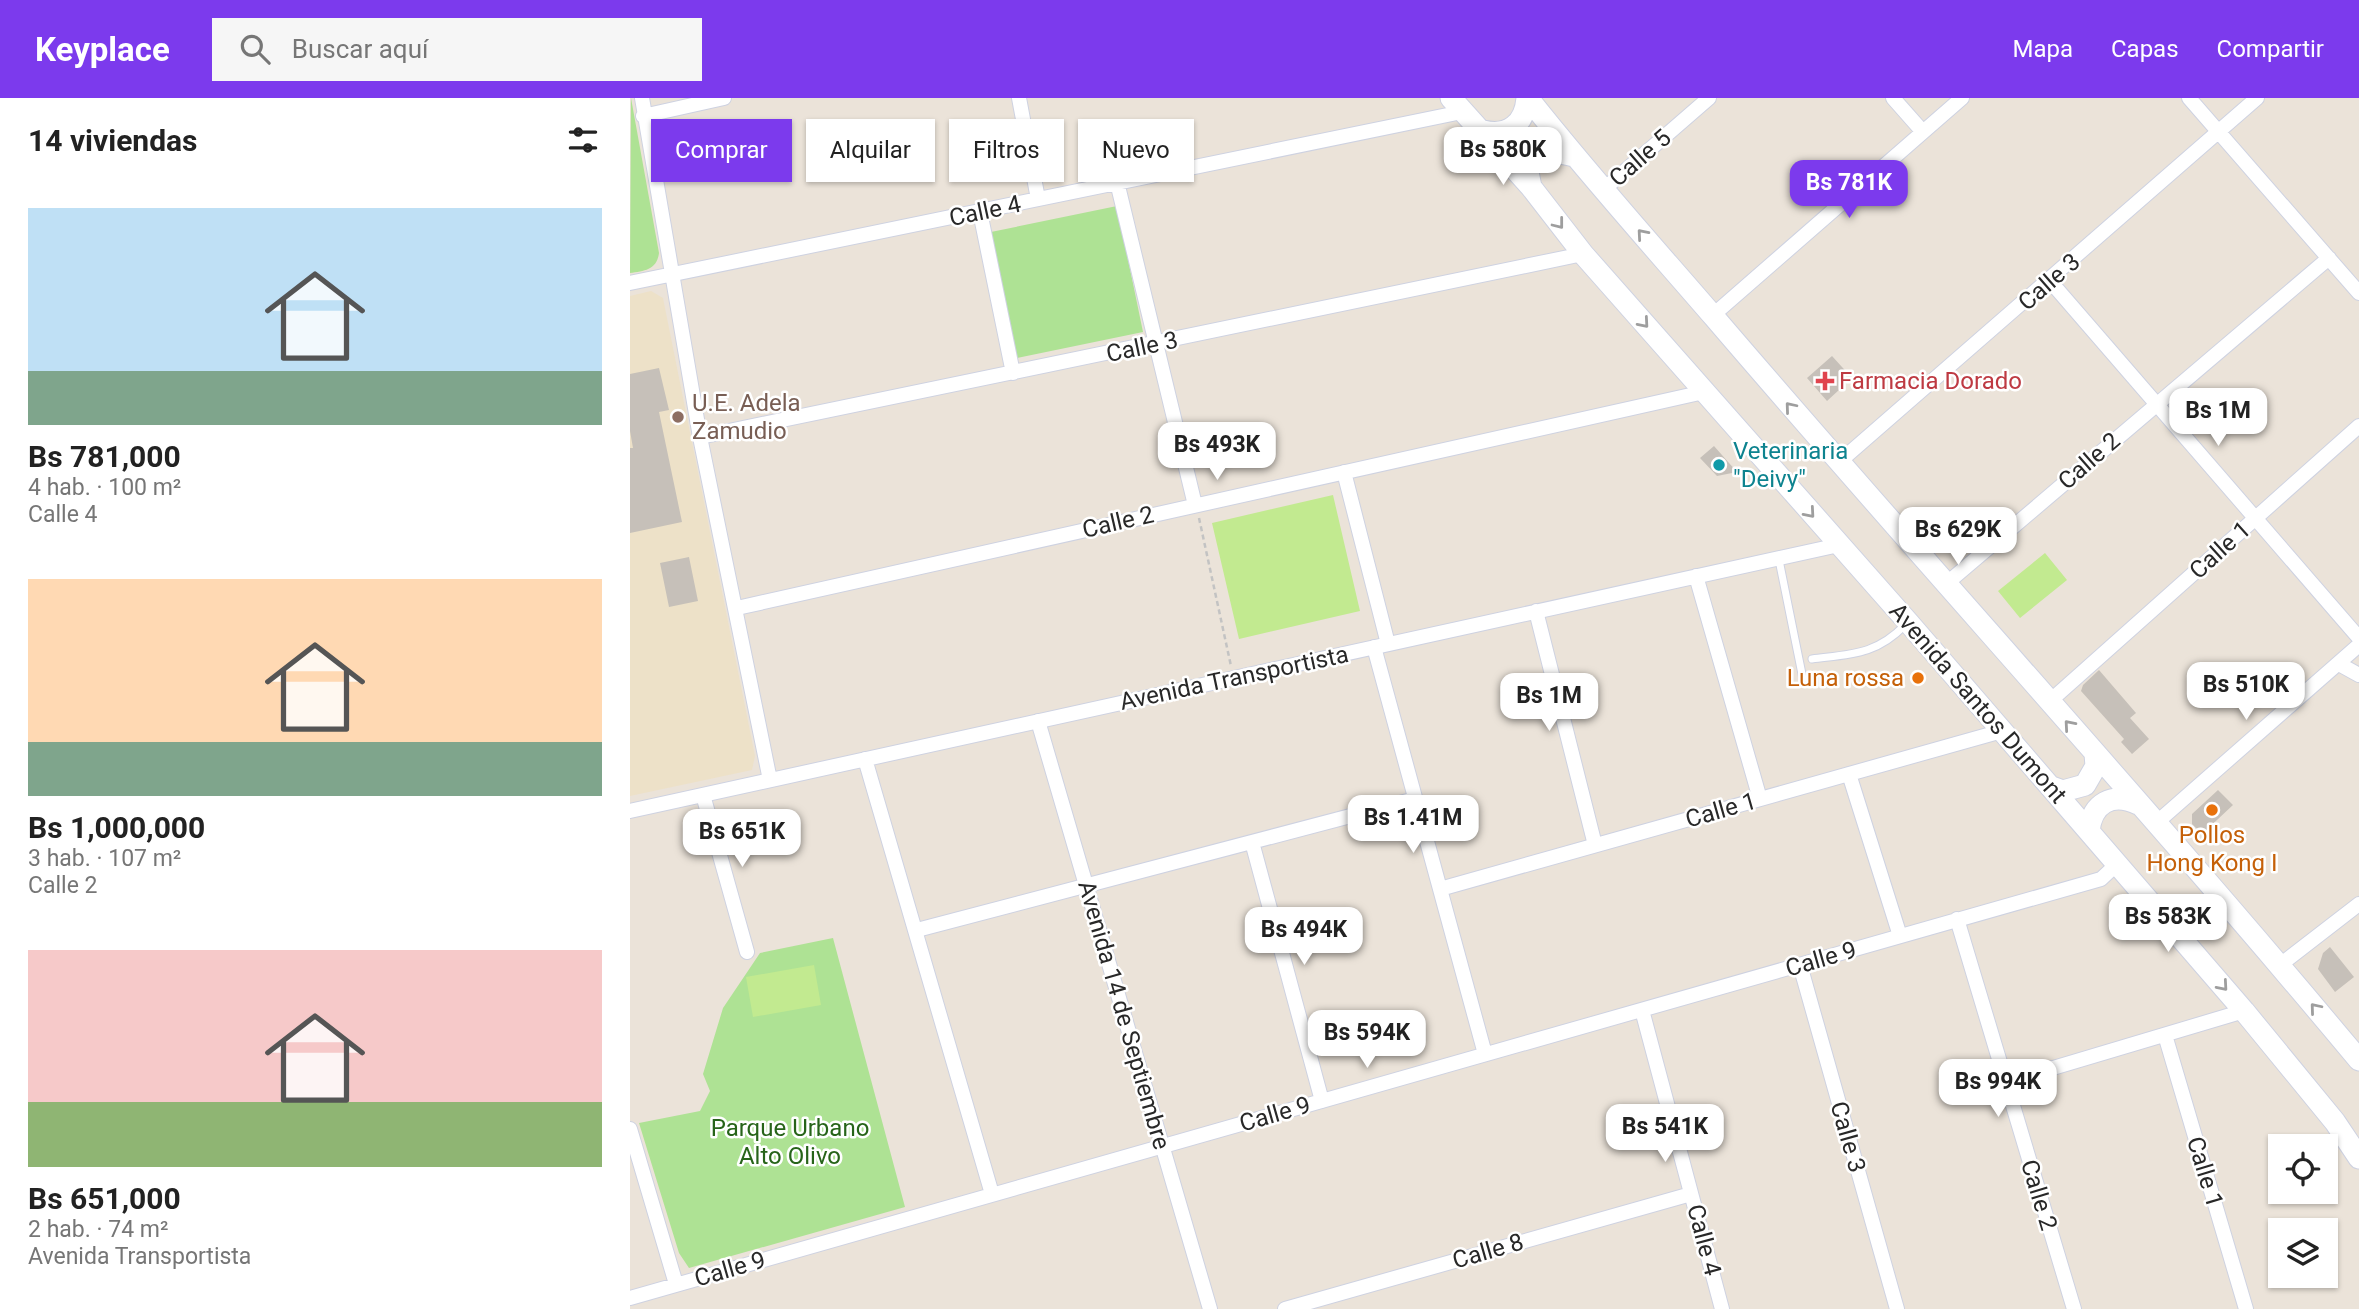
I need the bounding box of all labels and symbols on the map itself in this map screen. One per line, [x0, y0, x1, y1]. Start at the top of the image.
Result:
street label: Calle 5 [1603, 124, 1677, 192]
pin: Bs 580K [1438, 127, 1568, 187]
pin: Bs 781K [1784, 160, 1914, 220]
street label: Calle 4 [947, 190, 1023, 232]
one-way arrow [1551, 216, 1564, 228]
one-way arrow [1638, 230, 1650, 243]
street label: Calle 3 [2012, 248, 2086, 316]
one-way arrow [1636, 315, 1648, 328]
street label: Calle 3 [1104, 326, 1180, 368]
place label: Farmacia Dorado [1839, 367, 2022, 395]
marker: Farmacia Dorado [1817, 373, 1833, 389]
pin: Bs 1M [2169, 388, 2267, 448]
place label: U.E. Adela Zamudio [692, 389, 801, 445]
one-way arrow [1786, 402, 1798, 415]
marker: U.E. Adela Zamudio [670, 409, 686, 425]
pin: Bs 493K [1152, 422, 1282, 482]
street label: Calle 2 [2052, 427, 2126, 495]
place label: Veterinaria "Deivy" [1733, 437, 1848, 493]
marker: Veterinaria "Deivy" [1711, 457, 1727, 473]
street label: Calle 2 [1080, 500, 1156, 544]
one-way arrow [1802, 504, 1814, 517]
pin: Bs 629K [1893, 508, 2023, 567]
street label: Calle 1 [2184, 515, 2256, 585]
street label: Avenida Santos Dumont [1883, 597, 2073, 809]
street label: Avenida Transportista [1117, 640, 1351, 716]
pin: Bs 510K [2181, 662, 2311, 722]
place label: Luna rossa [1787, 664, 1904, 692]
marker: Luna rossa [1910, 670, 1926, 686]
pin: Bs 1M [1500, 674, 1598, 733]
one-way arrow [2065, 720, 2078, 733]
street label: Calle 1 [1682, 787, 1760, 833]
pin: Bs 1.41M [1341, 796, 1485, 855]
marker: Pollos Hong Kong I [2204, 802, 2220, 818]
pin: Bs 651K [677, 810, 807, 869]
place label: Pollos Hong Kong I [2146, 821, 2278, 877]
street label: Avenida 14 de Septiembre [1072, 877, 1176, 1153]
pin: Bs 583K [2103, 894, 2233, 954]
pin: Bs 494K [1239, 908, 1369, 967]
street label: Calle 9 [1782, 936, 1860, 982]
one-way arrow [2215, 978, 2227, 991]
one-way arrow [2311, 1003, 2324, 1015]
pin: Bs 594K [1302, 1010, 1432, 1070]
pin: Bs 994K [1933, 1060, 2063, 1119]
street label: Calle 9 [1236, 1091, 1314, 1137]
street label: Calle 3 [1825, 1098, 1871, 1176]
pin: Bs 541K [1600, 1104, 1730, 1164]
park label: Parque Urbano Alto Olivo [711, 1114, 869, 1170]
street label: Calle 1 [2181, 1133, 2229, 1211]
street label: Calle 2 [2015, 1156, 2063, 1234]
street label: Calle 4 [1681, 1201, 1727, 1279]
street label: Calle 8 [1449, 1228, 1527, 1274]
street label: Calle 9 [691, 1246, 769, 1292]

